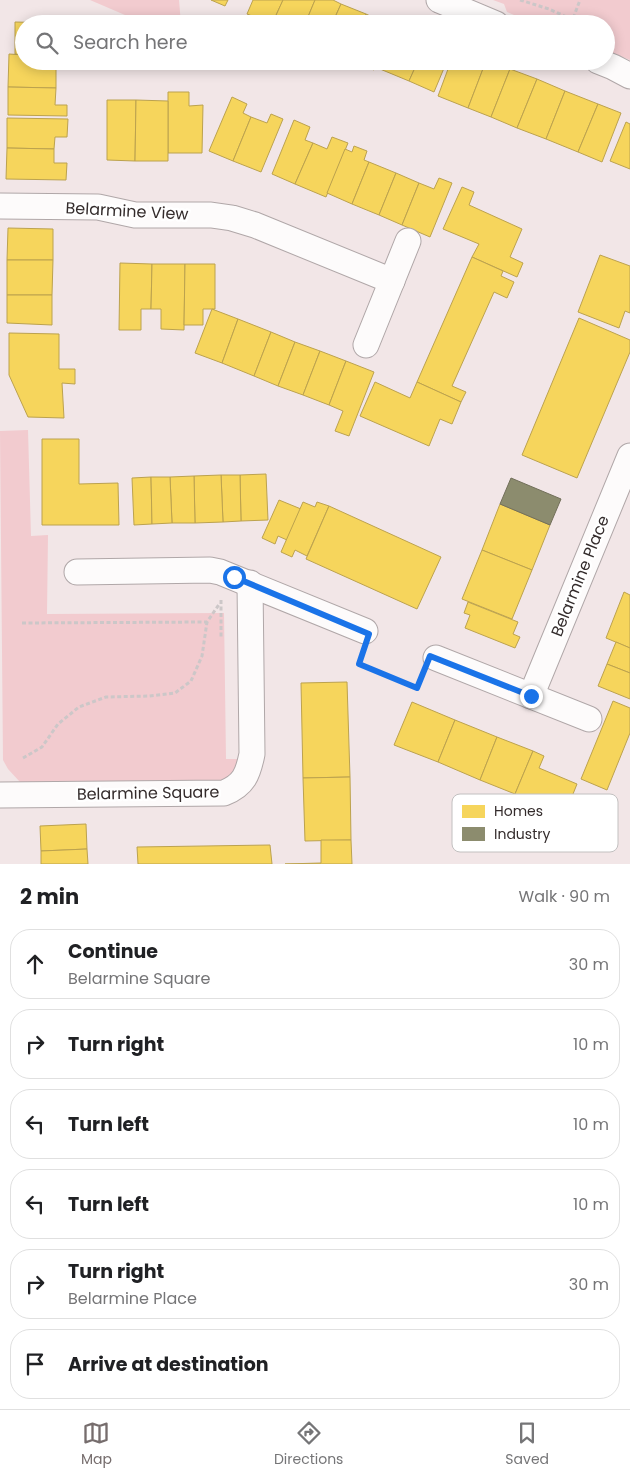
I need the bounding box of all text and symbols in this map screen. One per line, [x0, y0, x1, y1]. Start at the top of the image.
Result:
search box [15, 15, 615, 70]
icon: search [33, 29, 61, 57]
text: Search here [73, 29, 187, 56]
street label: Belarmine View [65, 196, 189, 226]
street label: Belarmine Place [545, 512, 615, 640]
route start [223, 566, 246, 589]
route end [520, 685, 543, 708]
street label: Belarmine Square [77, 780, 219, 806]
legend [452, 794, 618, 852]
text: Homes [494, 801, 543, 821]
text: Industry [494, 824, 550, 844]
text: 2 min [20, 882, 79, 911]
text: Walk · 90 m [519, 885, 610, 908]
text: Continue [68, 938, 158, 965]
icon: ahead [21, 950, 49, 978]
text: 30 m [569, 953, 609, 976]
text: Belarmine Square [68, 967, 210, 990]
icon: right [21, 1030, 49, 1058]
text: Turn right [68, 1031, 164, 1058]
text: 10 m [573, 1033, 609, 1056]
icon: left [21, 1110, 49, 1138]
text: Turn left [68, 1111, 149, 1138]
text: 10 m [573, 1113, 609, 1136]
icon: left [21, 1190, 49, 1218]
text: Turn left [68, 1191, 149, 1218]
text: 10 m [573, 1193, 609, 1216]
text: Turn right [68, 1258, 164, 1285]
icon: right [21, 1270, 49, 1298]
text: 30 m [569, 1273, 609, 1296]
text: Belarmine Place [68, 1287, 197, 1310]
icon: arrive [21, 1350, 49, 1378]
text: Arrive at destination [68, 1351, 269, 1378]
tab: Map [81, 1419, 112, 1470]
tab: Directions [274, 1419, 343, 1470]
tab: Saved [505, 1419, 549, 1470]

